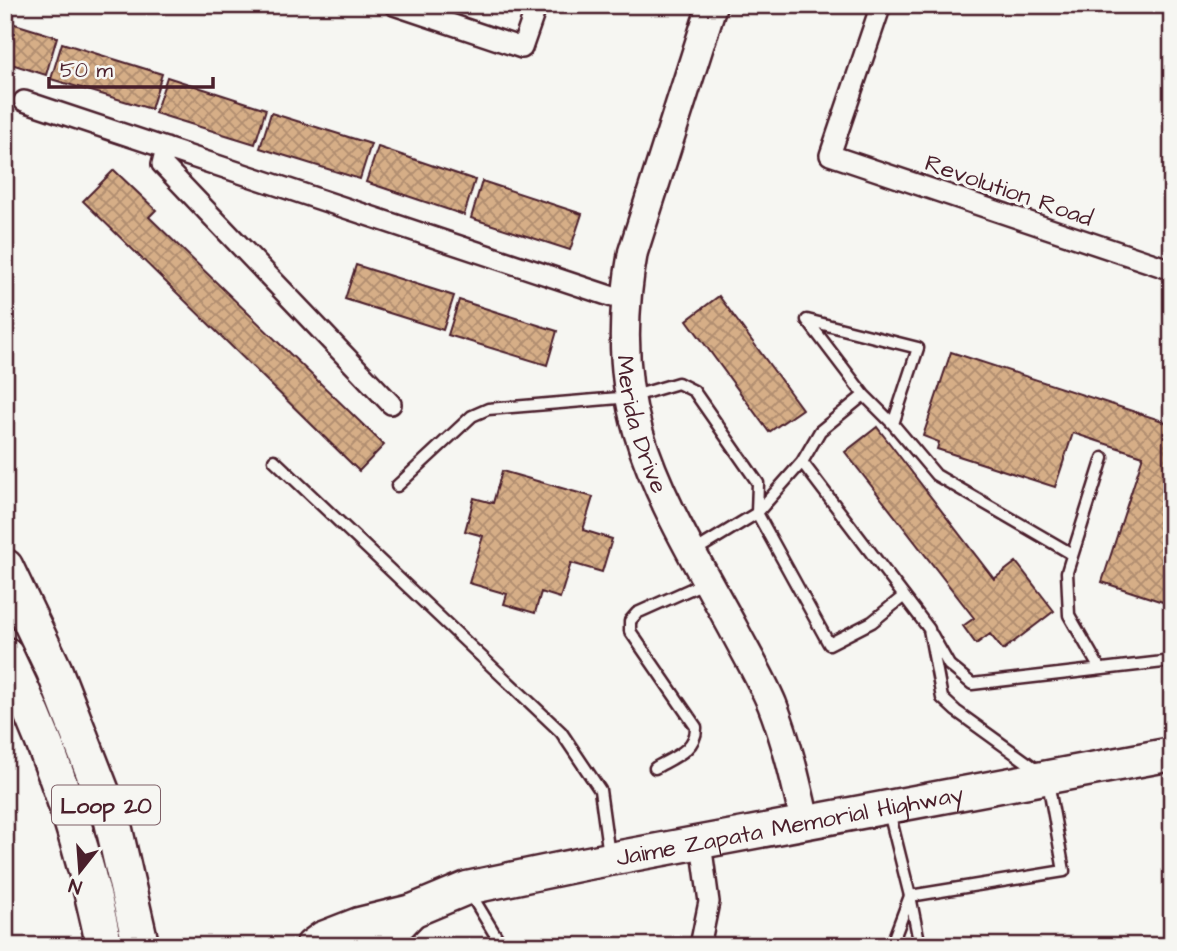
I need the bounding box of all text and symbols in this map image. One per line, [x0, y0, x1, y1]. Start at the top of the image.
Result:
scale bar [49, 46, 214, 90]
text: 50 m [60, 56, 114, 85]
street label: Revolution Road [920, 146, 1097, 236]
street label: Merida Drive [607, 354, 676, 499]
street label: Jaime Zapata Memorial Highway [613, 777, 966, 875]
road number: Loop 20 [52, 786, 160, 824]
north arrow [46, 836, 116, 906]
text: N [66, 871, 85, 900]

